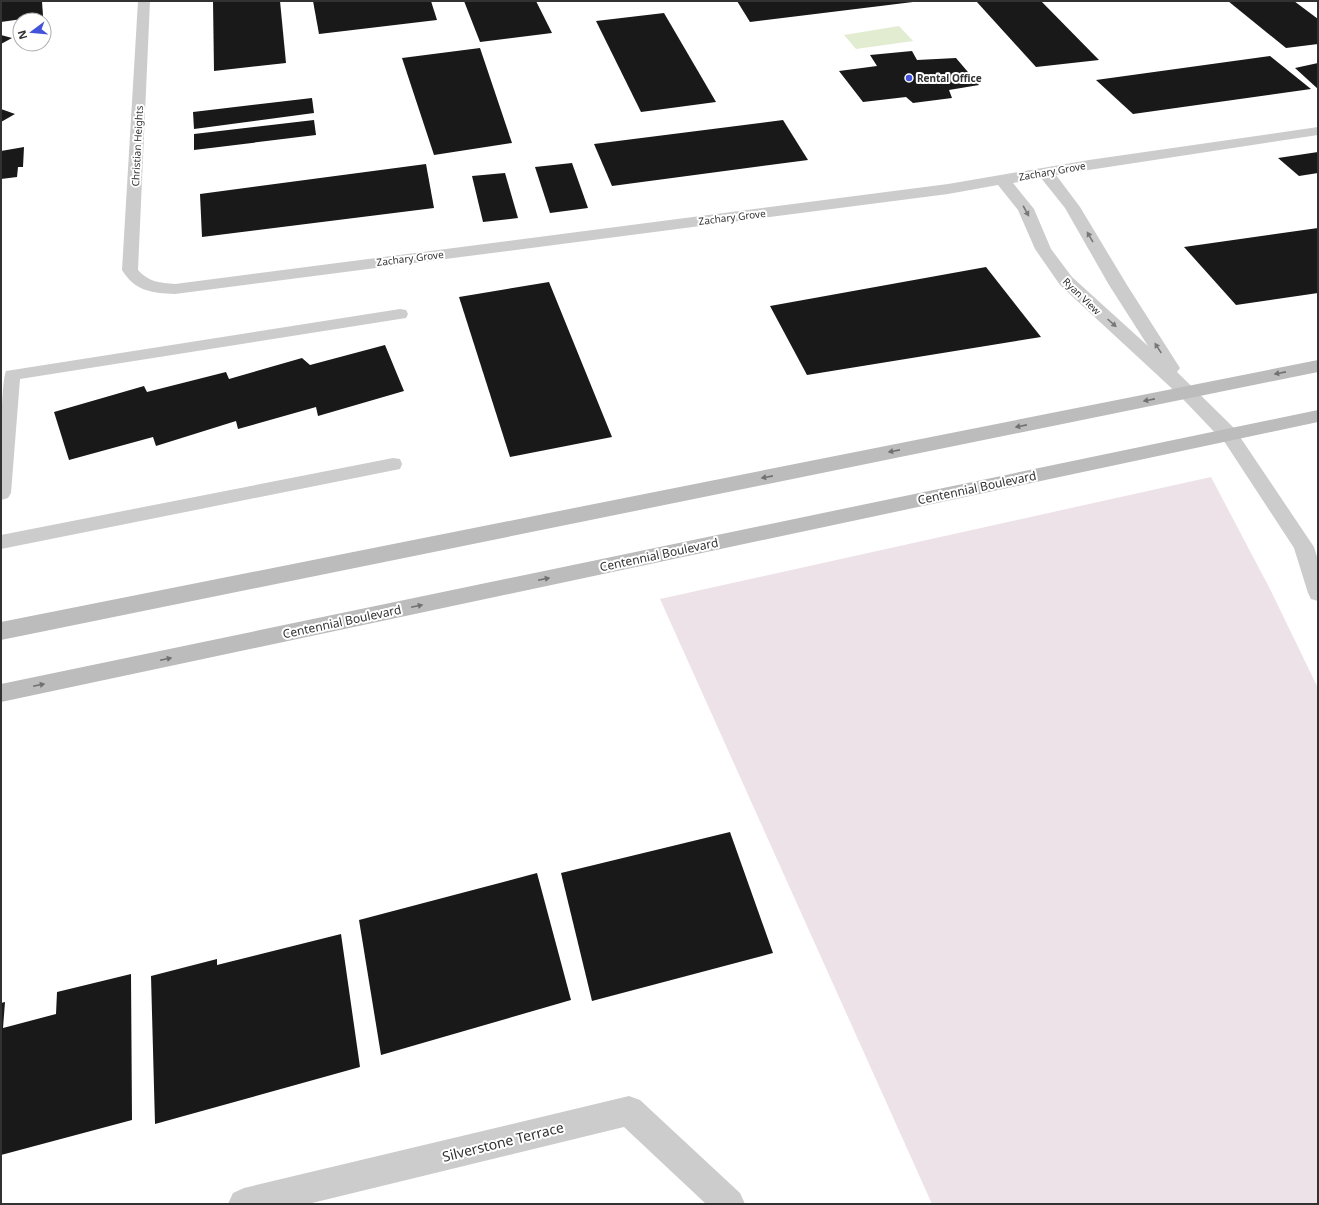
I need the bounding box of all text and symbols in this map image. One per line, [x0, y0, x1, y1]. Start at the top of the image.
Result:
north arrow [12, 12, 52, 52]
text: N [13, 29, 30, 41]
place label: Rental Office [917, 71, 982, 85]
marker: Rental Office [904, 73, 914, 83]
street label: Christian Heights [128, 105, 146, 187]
street label: Zachary Grove [1018, 158, 1087, 184]
one-way arrow [1022, 205, 1029, 217]
street label: Zachary Grove [698, 206, 767, 228]
one-way arrow [1086, 231, 1093, 243]
street label: Zachary Grove [376, 247, 445, 269]
street label: Ryan View [1060, 274, 1104, 318]
one-way arrow [1107, 319, 1117, 328]
one-way arrow [1155, 342, 1162, 353]
one-way arrow [1274, 371, 1286, 377]
one-way arrow [1143, 397, 1155, 403]
one-way arrow [1015, 423, 1028, 429]
one-way arrow [888, 449, 900, 455]
street label: Centennial Boulevard [916, 467, 1038, 508]
one-way arrow [760, 474, 773, 480]
street label: Centennial Boulevard [598, 534, 720, 575]
one-way arrow [538, 576, 550, 582]
street label: Centennial Boulevard [281, 601, 403, 642]
one-way arrow [411, 602, 423, 608]
one-way arrow [160, 655, 173, 661]
one-way arrow [33, 682, 45, 688]
street label: Silverstone Terrace [440, 1117, 566, 1166]

